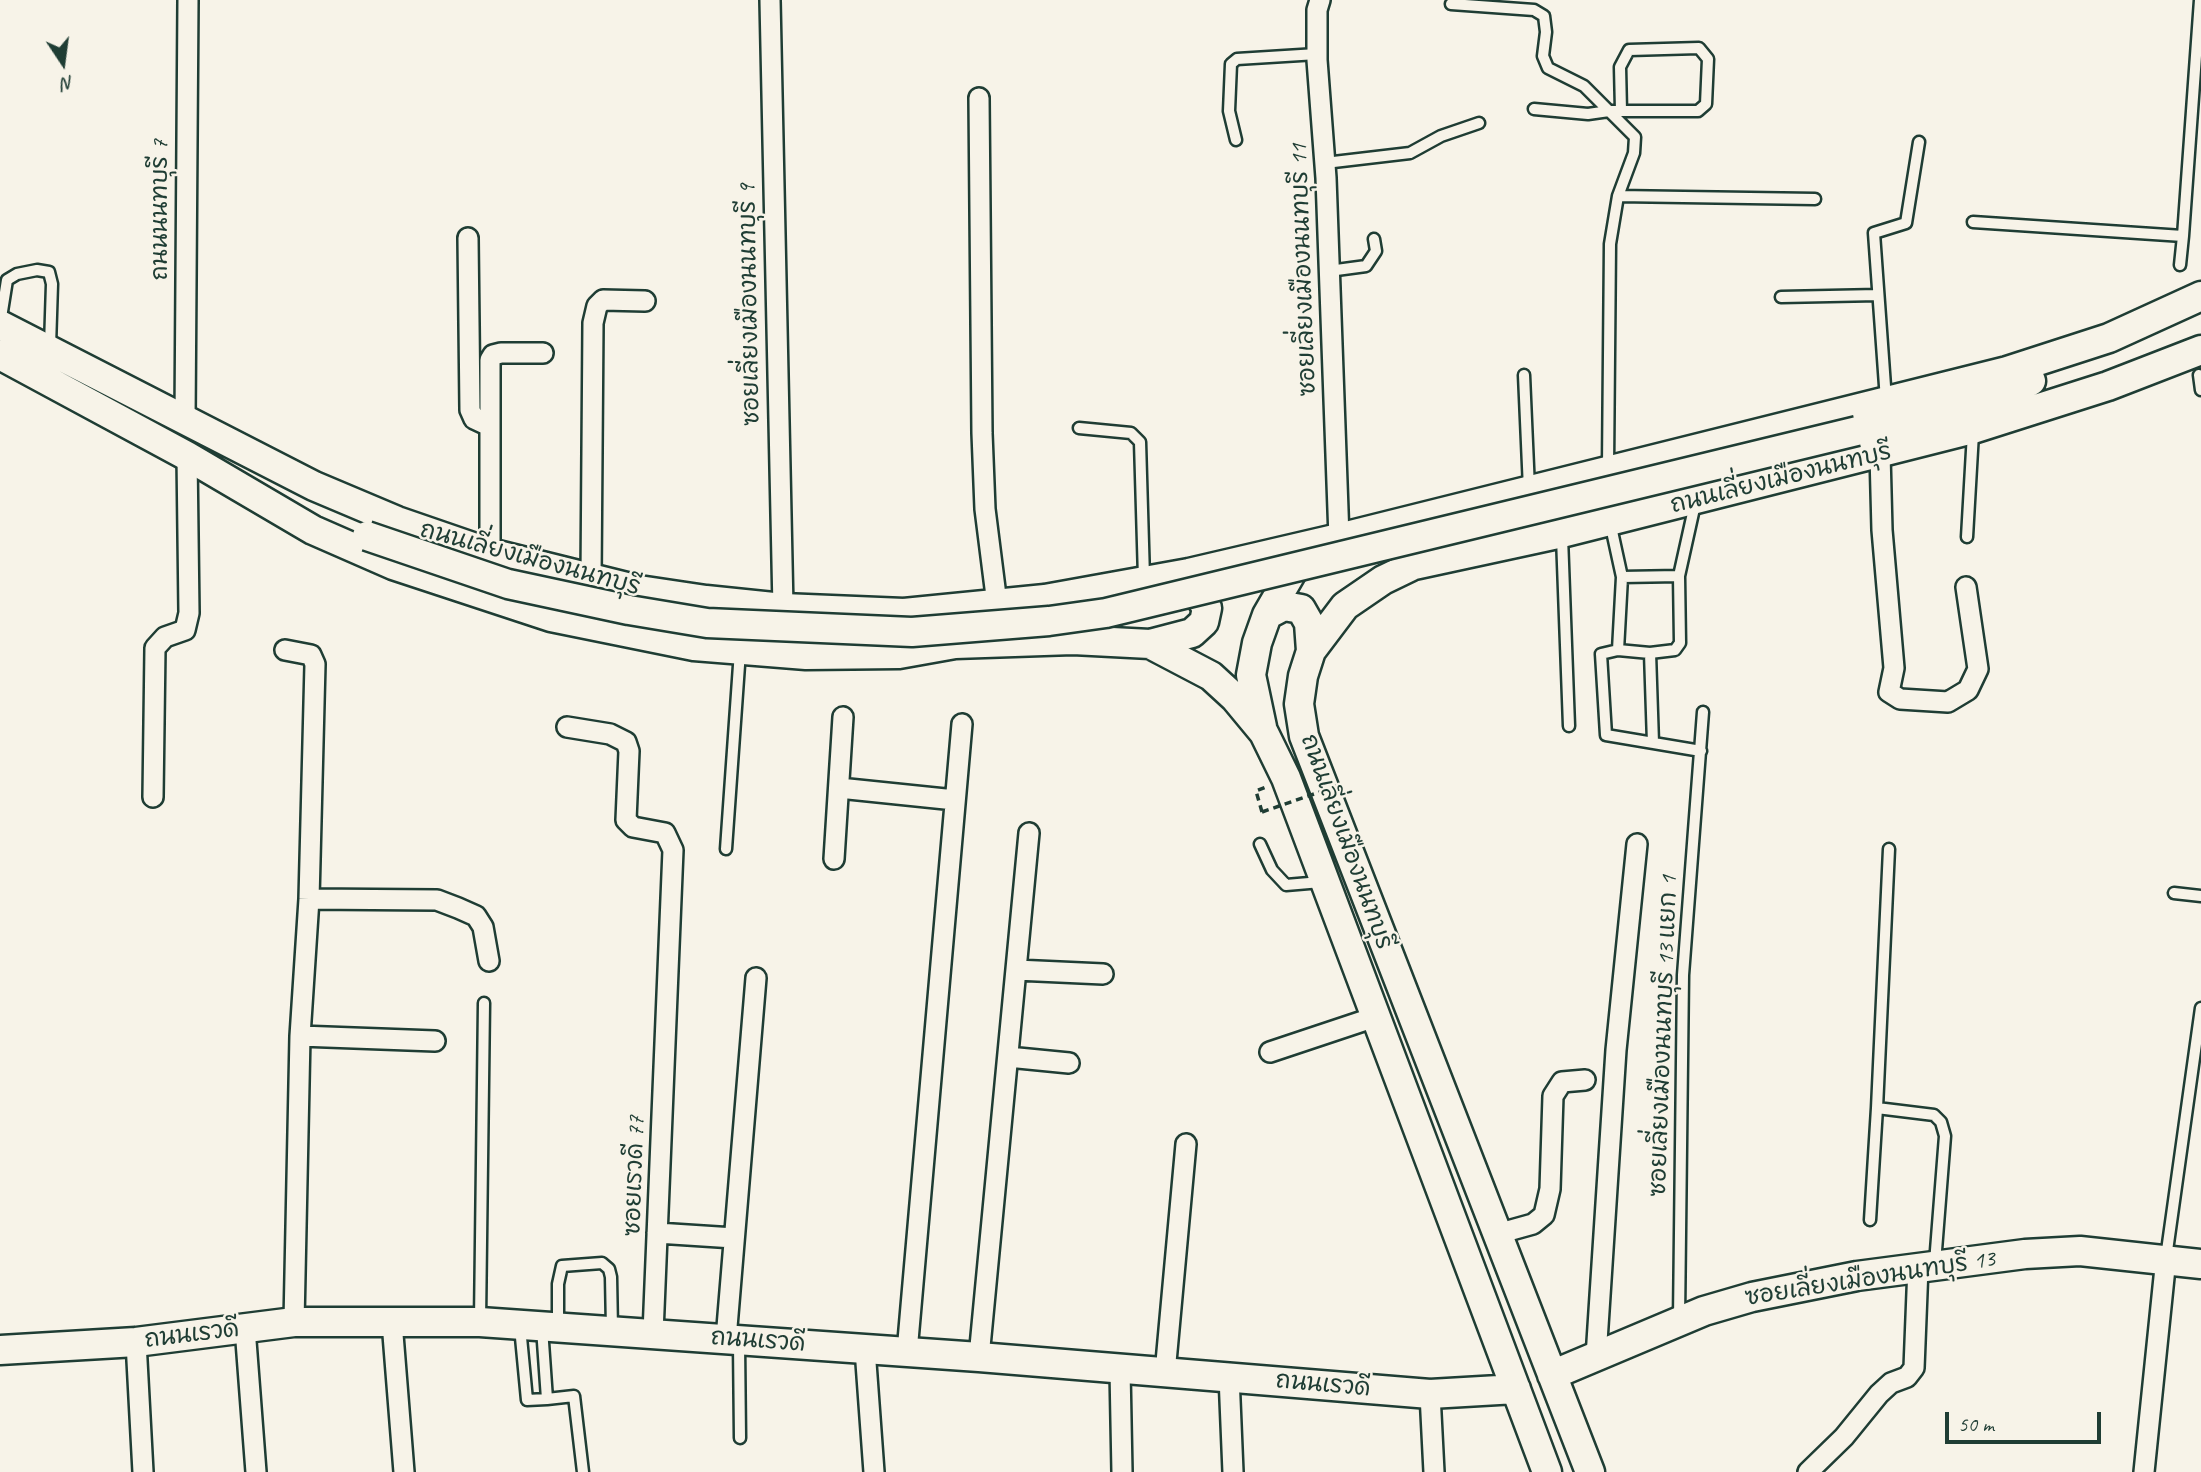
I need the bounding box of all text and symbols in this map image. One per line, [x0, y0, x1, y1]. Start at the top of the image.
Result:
north arrow [28, 28, 98, 98]
text: N [59, 70, 76, 96]
street label: ถนนนนทบุรี 7 [147, 139, 175, 281]
street label: ซอยเลี่ยงเมืองนนทบุรี 11 [1285, 143, 1323, 397]
street label: ซอยเลี่ยงเมืองนนทบุรี 9 [733, 184, 767, 426]
street label: ถนนเลี่ยงเมืองนนทบุรี [1667, 438, 1895, 520]
street label: ถนนเลี่ยงเมืองนนทบุรี [417, 516, 643, 602]
street label: ถนนเลี่ยงเมืองนนทบุรี [1294, 730, 1398, 954]
street label: ซอยเลี่ยงเมืองนนทบุรี 13 แยก 1 [1644, 875, 1684, 1197]
street label: ซอยเรวดี 77 [619, 1115, 651, 1237]
street label: ซอยเลี่ยงเมืองนนทบุรี 13 [1743, 1245, 1997, 1313]
street label: ถนนเรวดี [143, 1315, 241, 1355]
street label: ถนนเรวดี [710, 1323, 806, 1359]
street label: ถนนเรวดี [1274, 1367, 1372, 1403]
scale bar [1949, 1398, 2105, 1442]
text: 50 m [1958, 1411, 1994, 1437]

